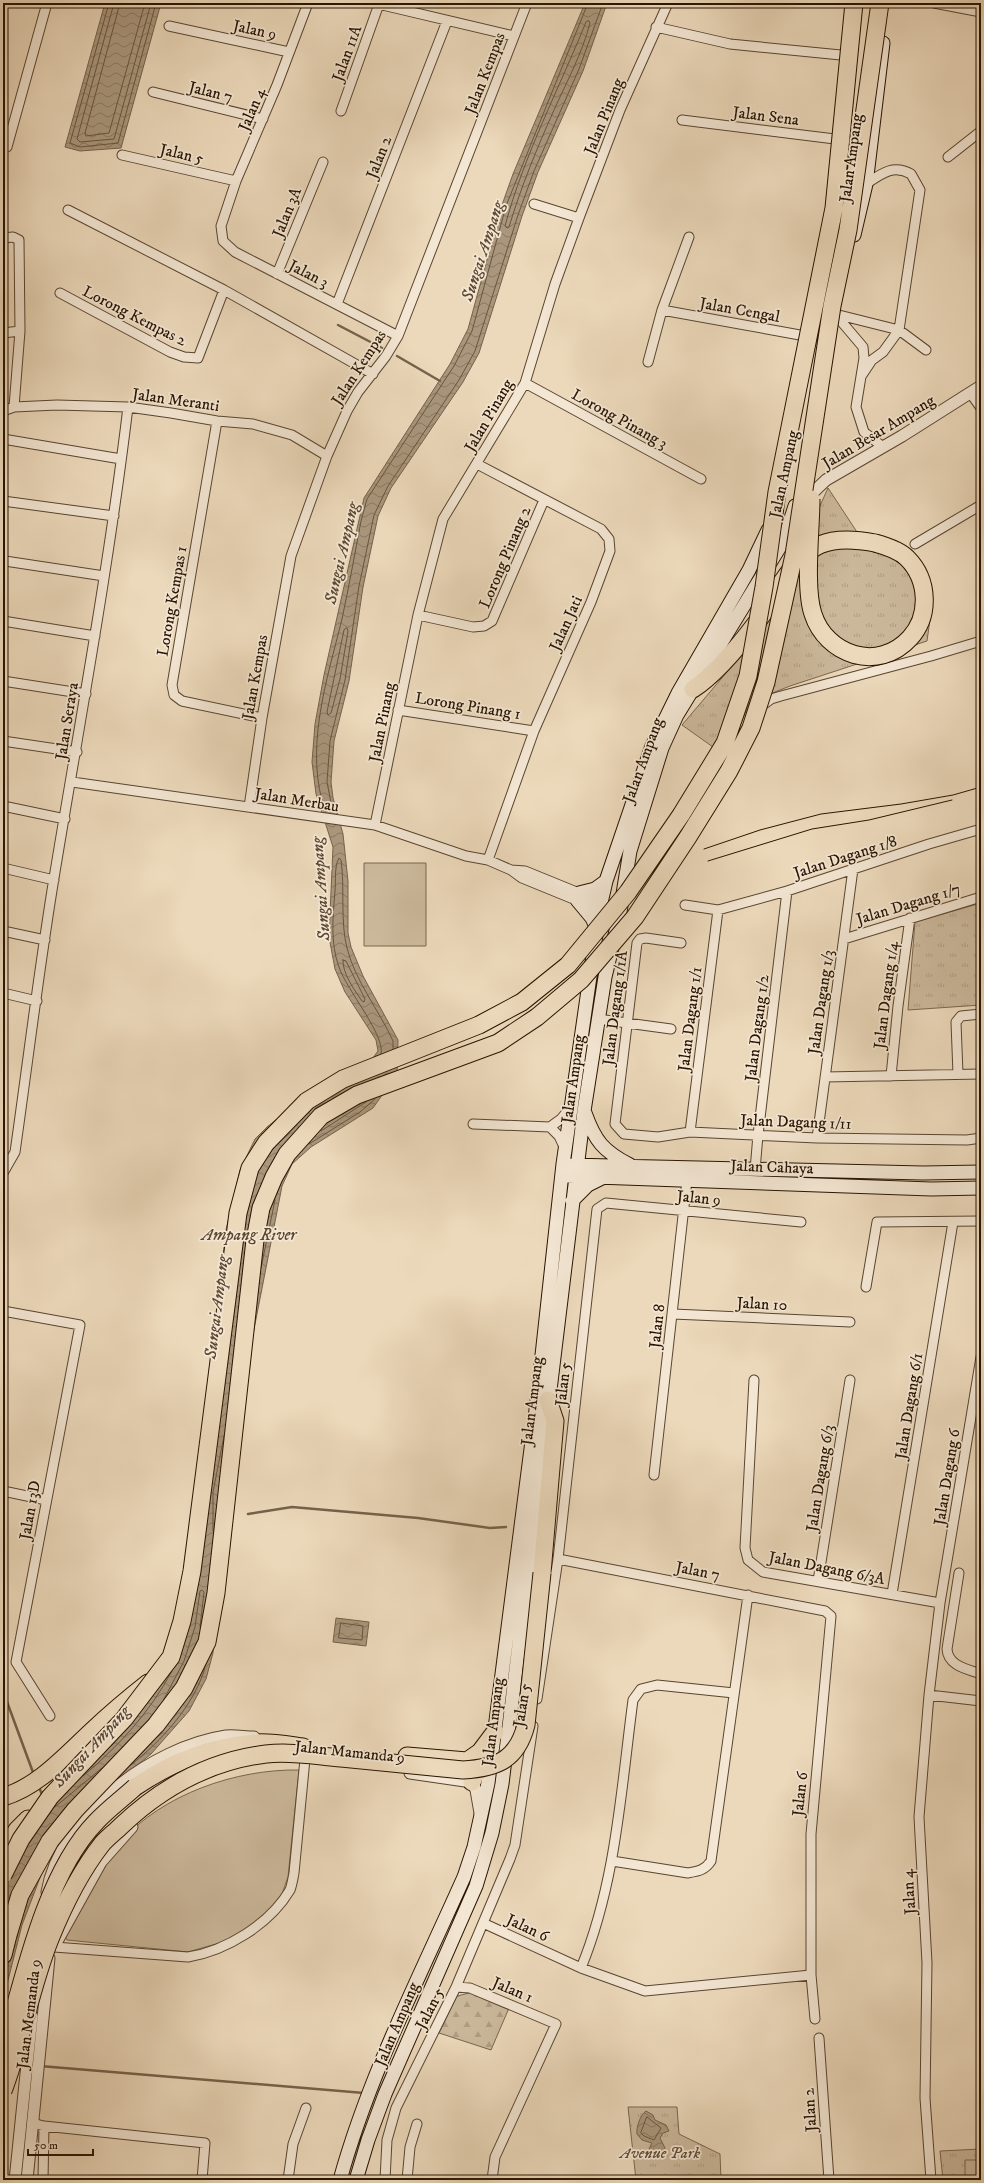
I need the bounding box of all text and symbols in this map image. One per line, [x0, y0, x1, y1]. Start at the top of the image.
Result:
street label: Jalan 9 [229, 15, 279, 44]
street label: Jalan 11A [327, 22, 367, 86]
street label: Jalan Kempas [459, 30, 510, 119]
street label: Jalan Pinang [579, 75, 628, 160]
street label: Jalan 7 [185, 76, 235, 107]
street label: Jalan 4 [233, 84, 270, 136]
street label: Jalan Sena [730, 102, 800, 130]
street label: Jalan Ampang [835, 112, 867, 206]
street label: Jalan 2 [361, 133, 396, 183]
street label: Jalan 5 [156, 139, 206, 169]
street label: Jalan 3A [267, 184, 306, 242]
water label: Sungai Ampang [456, 196, 510, 305]
street label: Jalan 3 [283, 254, 332, 292]
street label: Lorong Kempas 2 [79, 281, 190, 351]
street label: Jalan Cengal [696, 293, 782, 327]
street label: Jalan Kempas [326, 326, 391, 411]
street label: Jalan Pinang [459, 375, 518, 457]
street label: Jalan Meranti [129, 384, 221, 416]
street label: Lorong Pinang 3 [568, 384, 671, 453]
street label: Jalan Besar Ampang [817, 390, 939, 474]
street label: Jalan Ampang [764, 428, 803, 522]
water label: Sungai Ampang [319, 498, 365, 607]
street label: Lorong Pinang 2 [475, 503, 535, 611]
street label: Lorong Kempas 1 [152, 544, 192, 658]
street label: Jalan Jati [544, 593, 587, 656]
street label: Jalan Kempas [237, 633, 272, 723]
street label: Jalan Pinang [364, 680, 400, 766]
street label: Jalan Seraya [51, 681, 83, 763]
street label: Lorong Pinang 1 [414, 688, 522, 724]
street label: Jalan Ampang [618, 715, 668, 808]
street label: Jalan Merbau [251, 783, 341, 817]
street label: Jalan Dagang 1/8 [789, 831, 899, 884]
water label: Sungai Ampang [306, 834, 336, 943]
street label: Jalan Dagang 1/7 [852, 879, 963, 930]
street label: Jalan Dagang 1/4 [869, 939, 903, 1052]
street label: Jalan Dagang 1/1A [598, 949, 632, 1069]
street label: Jalan Dagang 1/3 [803, 949, 838, 1058]
street label: Jalan Dagang 1/1 [673, 966, 706, 1075]
street label: Jalan Dagang 1/2 [740, 974, 773, 1085]
street label: Jalan Ampang [557, 1033, 589, 1127]
street label: Jalan Dagang 1/11 [738, 1110, 852, 1134]
street label: Jalan Cahaya [728, 1155, 814, 1178]
street label: Jalan 9 [674, 1186, 722, 1210]
water label: Ampang River [200, 1224, 298, 1246]
water label: Sungai Ampang [200, 1252, 235, 1361]
street label: Jalan 10 [734, 1293, 788, 1315]
street label: Jalan 8 [645, 1303, 669, 1351]
street label: Jalan Dagang 6/1 [890, 1351, 927, 1463]
street label: Jalan Ampang [516, 1355, 547, 1449]
street label: Jalan 5 [551, 1361, 575, 1409]
street label: Jalan Dagang 6/3 [801, 1423, 838, 1535]
street label: Jalan Dagang 6 [929, 1427, 965, 1529]
street label: Jalan 13D [15, 1479, 45, 1543]
street label: Jalan Dagang 6/3A [765, 1547, 887, 1589]
street label: Jalan 7 [672, 1557, 722, 1585]
street label: Jalan Ampang [477, 1676, 508, 1770]
street label: Jalan 5 [508, 1682, 535, 1731]
water label: Sungai Ampang [48, 1700, 137, 1793]
street label: Jalan Mamanda 9 [292, 1736, 406, 1768]
street label: Jalan 6 [788, 1770, 812, 1819]
street label: Jalan 4 [897, 1868, 921, 1917]
street label: Jalan 6 [501, 1909, 553, 1947]
street label: Jalan Memanda 9 [12, 1958, 46, 2072]
street label: Jalan 1 [487, 1972, 536, 2007]
street label: Jalan Ampang [369, 1979, 424, 2071]
street label: Jalan 5 [410, 1984, 449, 2034]
street label: Jalan 2 [798, 2087, 822, 2135]
scale bar [28, 2131, 93, 2157]
text: 50 m [34, 2138, 58, 2153]
park label: Avenue Park [618, 2143, 700, 2163]

